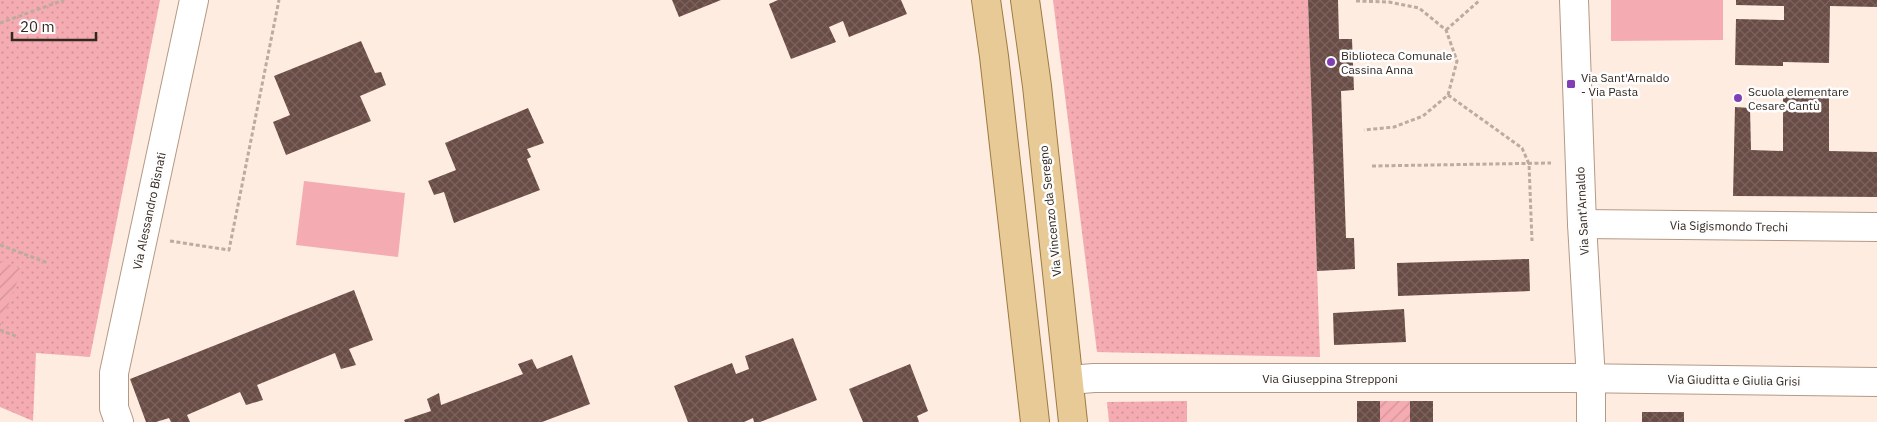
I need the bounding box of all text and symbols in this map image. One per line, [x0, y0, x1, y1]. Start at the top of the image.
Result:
scale bar [12, 10, 96, 42]
text: 20 m [20, 17, 55, 36]
place label: Biblioteca Comunale Cassina Anna [1341, 48, 1453, 77]
marker: Biblioteca Comunale Cassina Anna [1325, 56, 1337, 68]
place label: Via Sant'Arnaldo - Via Pasta [1581, 70, 1670, 99]
marker: Via Sant'Arnaldo - Via Pasta [1565, 78, 1577, 90]
place label: Scuola elementare Cesare Cantù [1748, 84, 1849, 113]
marker: Scuola elementare Cesare Cantù [1732, 92, 1744, 104]
street label: Via Vincenzo da Seregno [1036, 144, 1064, 277]
street label: Via Alessandro Bisnati [129, 151, 169, 271]
street label: Via Sant'Arnaldo [1572, 166, 1592, 256]
street label: Via Sigismondo Trechi [1670, 217, 1788, 235]
street label: Via Giuseppina Strepponi [1262, 371, 1398, 386]
street label: Via Giuditta e Giulia Grisi [1667, 371, 1801, 389]

